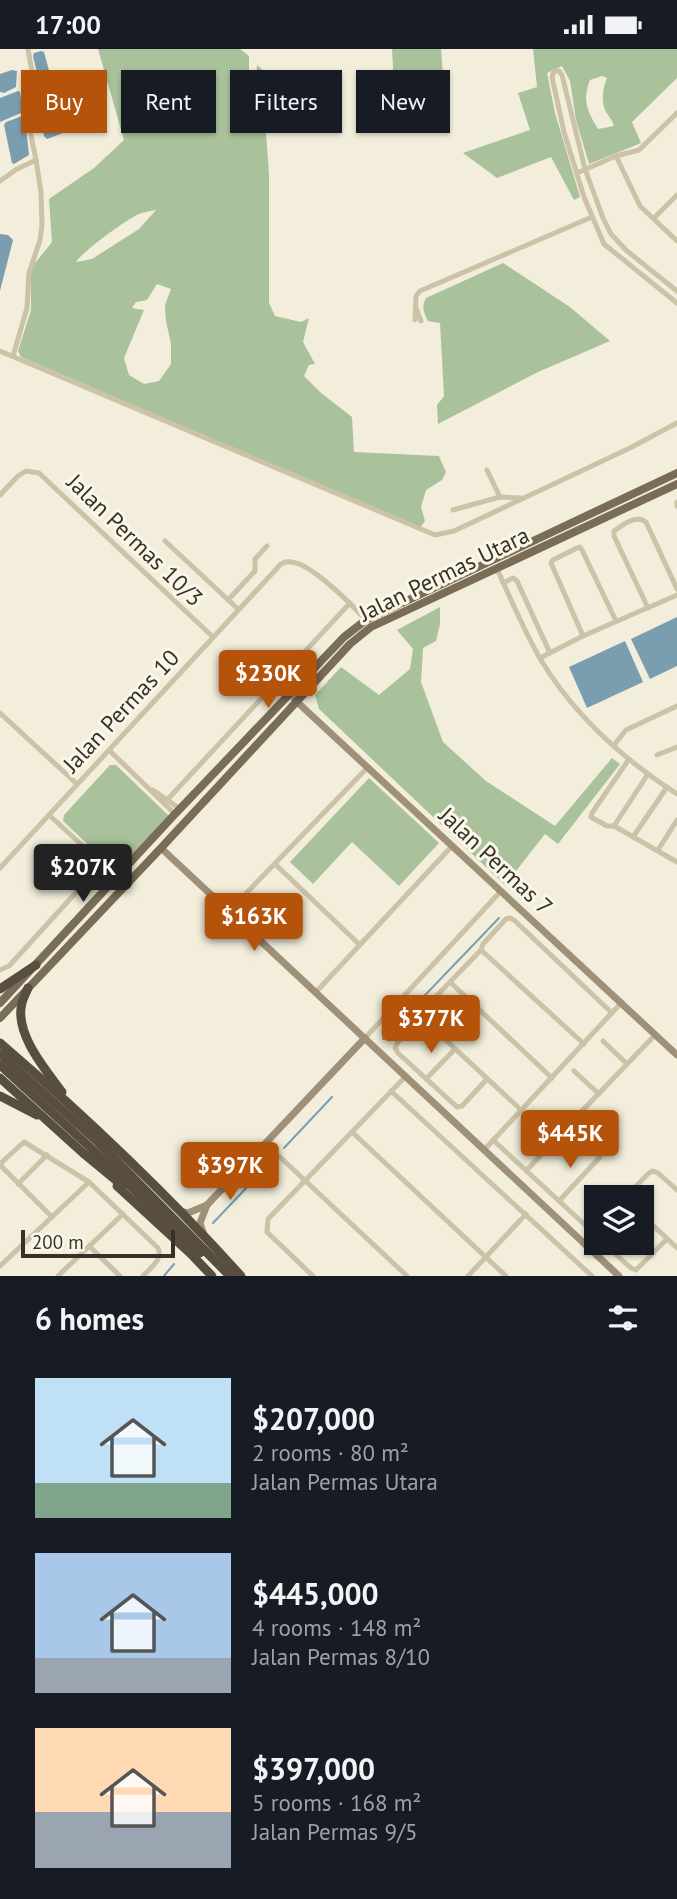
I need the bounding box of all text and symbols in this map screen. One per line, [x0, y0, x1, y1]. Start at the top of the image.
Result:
text: 17:00 [35, 8, 101, 41]
chip: Buy [21, 70, 107, 133]
chip: Rent [121, 70, 216, 133]
chip: Filters [230, 70, 342, 133]
chip: New [356, 70, 450, 133]
street label: Jalan Permas 10/3 [60, 467, 209, 612]
street label: Jalan Permas Utara [353, 520, 534, 628]
street label: Jalan Permas 10 [56, 643, 185, 779]
pin: $230K [219, 651, 317, 710]
text: $230K [235, 658, 301, 687]
street label: Jalan Permas 7 [433, 800, 559, 921]
pin: $207K [34, 845, 132, 904]
text: $207K [50, 852, 116, 881]
pin: $163K [205, 893, 303, 953]
text: $163K [221, 901, 287, 930]
pin: $377K [382, 995, 480, 1055]
text: $377K [398, 1003, 464, 1032]
pin: $445K [521, 1111, 619, 1170]
text: $445K [537, 1118, 603, 1147]
pin: $397K [181, 1143, 279, 1202]
text: $397K [197, 1150, 263, 1179]
map controls [584, 1185, 654, 1255]
button: layers [584, 1185, 654, 1255]
scale bar [21, 1227, 175, 1259]
text: 200 m [32, 1230, 84, 1254]
text: 6 homes [35, 1299, 144, 1338]
icon: filters [604, 1299, 642, 1337]
text: $207,000 [252, 1399, 375, 1438]
icon: home [91, 1406, 175, 1490]
text: 2 rooms · 80 m² [252, 1438, 409, 1467]
text: Jalan Permas Utara [252, 1467, 438, 1496]
text: $445,000 [252, 1574, 379, 1613]
icon: home [91, 1581, 175, 1665]
text: 4 rooms · 148 m² [252, 1613, 421, 1642]
text: Jalan Permas 8/10 [252, 1642, 430, 1671]
text: $397,000 [252, 1749, 375, 1788]
icon: home [91, 1756, 175, 1840]
text: 5 rooms · 168 m² [252, 1788, 421, 1817]
text: Jalan Permas 9/5 [252, 1817, 418, 1846]

